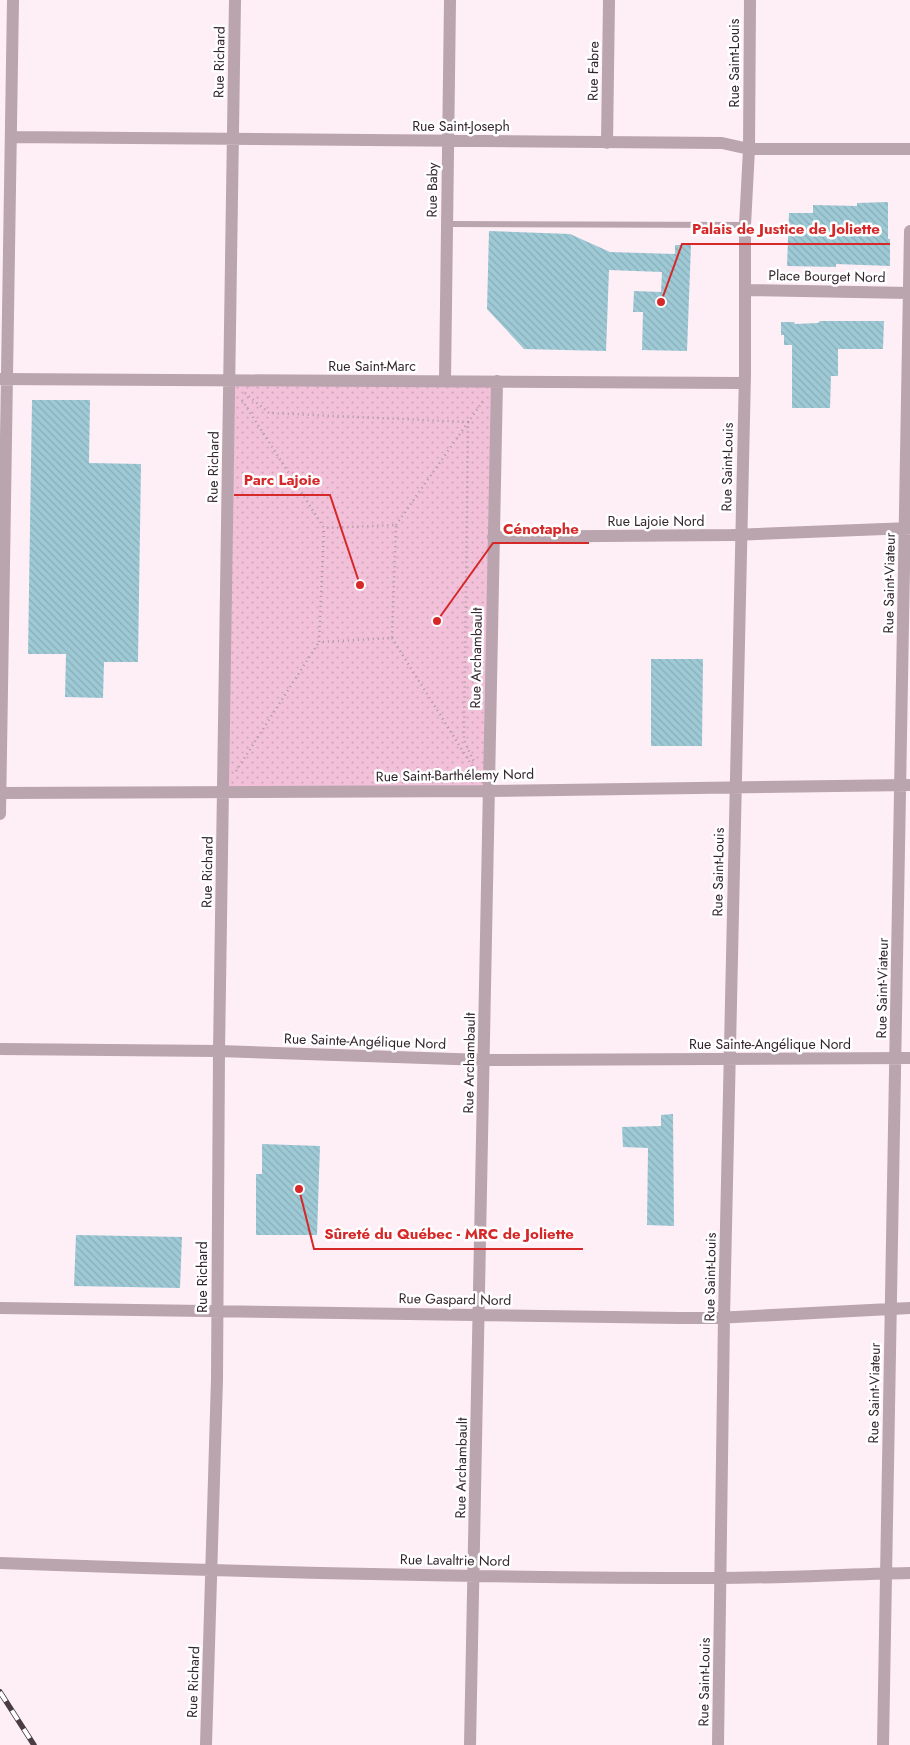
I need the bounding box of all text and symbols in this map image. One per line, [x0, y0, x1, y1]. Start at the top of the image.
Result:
street label: Rue Saint-Louis [724, 18, 744, 107]
street label: Rue Richard [208, 26, 230, 98]
street label: Rue Fabre [582, 41, 604, 101]
street label: Rue Saint-Joseph [412, 116, 510, 136]
street label: Rue Baby [422, 161, 442, 218]
callout: Palais de Justice de Joliette [682, 214, 890, 244]
text: Palais de Justice de Joliette [692, 218, 880, 240]
street label: Place Bourget Nord [768, 265, 886, 287]
street label: Rue Saint-Marc [328, 356, 416, 376]
street label: Rue Saint-Louis [716, 422, 738, 512]
street label: Rue Richard [202, 431, 224, 503]
callout: Parc Lajoie [234, 465, 330, 495]
text: Parc Lajoie [244, 469, 321, 491]
street label: Rue Lajoie Nord [607, 511, 705, 531]
callout: Cénotaphe [493, 513, 589, 543]
text: Cénotaphe [503, 518, 579, 540]
street label: Rue Saint-Viateur [878, 532, 900, 633]
street label: Rue Archambault [465, 607, 487, 709]
street label: Rue Saint-Barthélemy Nord [376, 764, 534, 786]
street label: Rue Saint-Louis [707, 827, 729, 917]
street label: Rue Richard [196, 836, 218, 908]
street label: Rue Saint-Viateur [871, 937, 893, 1038]
street label: Rue Archambault [458, 1012, 480, 1114]
street label: Rue Sainte-Angélique Nord [284, 1028, 446, 1054]
street label: Rue Sainte-Angélique Nord [689, 1034, 851, 1054]
callout: Sûreté du Québec - MRC de Joliette [314, 1219, 583, 1249]
text: Sûreté du Québec - MRC de Joliette [324, 1223, 574, 1245]
street label: Rue Saint-Louis [699, 1232, 721, 1322]
street label: Rue Richard [192, 1241, 212, 1313]
street label: Rue Gaspard Nord [398, 1288, 512, 1310]
street label: Rue Saint-Viateur [863, 1342, 885, 1443]
street label: Rue Archambault [450, 1417, 472, 1519]
street label: Rue Lavaltrie Nord [400, 1549, 510, 1571]
street label: Rue Saint-Louis [693, 1637, 715, 1727]
street label: Rue Richard [182, 1646, 204, 1718]

